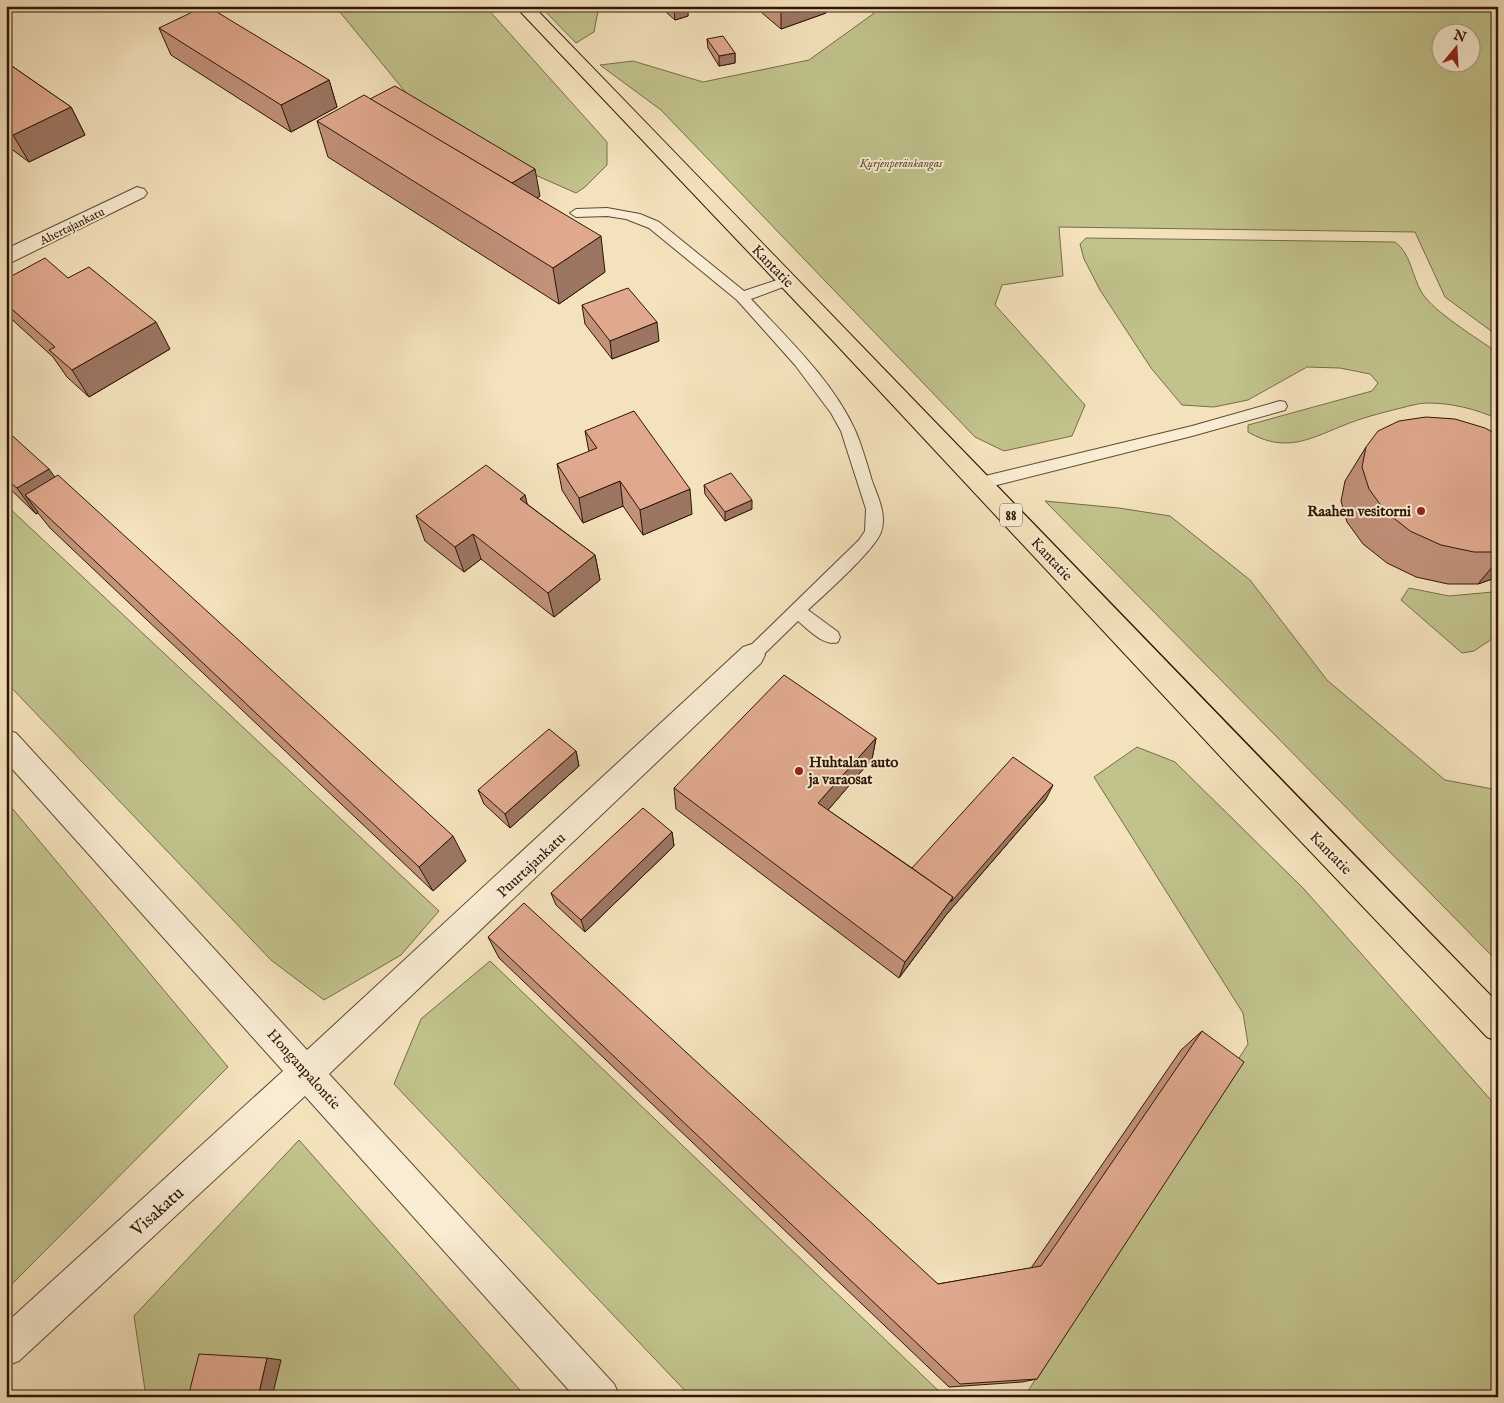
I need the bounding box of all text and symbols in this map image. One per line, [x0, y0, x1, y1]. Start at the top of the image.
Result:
north arrow [1432, 22, 1482, 72]
text: N [1450, 26, 1468, 47]
park label: Kurjenperänkangas [859, 156, 943, 172]
street label: Ahertajankatu [37, 204, 107, 249]
street label: Kantatie [747, 241, 798, 292]
place label: Raahen vesitorni [1307, 502, 1411, 521]
road number: 88 [1000, 504, 1022, 526]
marker: Raahen vesitorni [1415, 505, 1427, 517]
street label: Kantatie [1027, 534, 1077, 585]
place label: Huhtalan auto ja varaosat [807, 753, 898, 789]
marker: Huhtalan auto ja varaosat [793, 765, 805, 777]
street label: Kantatie [1305, 828, 1356, 879]
street label: Puurtajankatu [493, 829, 570, 902]
street label: Honganpalontie [262, 1025, 345, 1114]
street label: Visakatu [126, 1182, 189, 1243]

